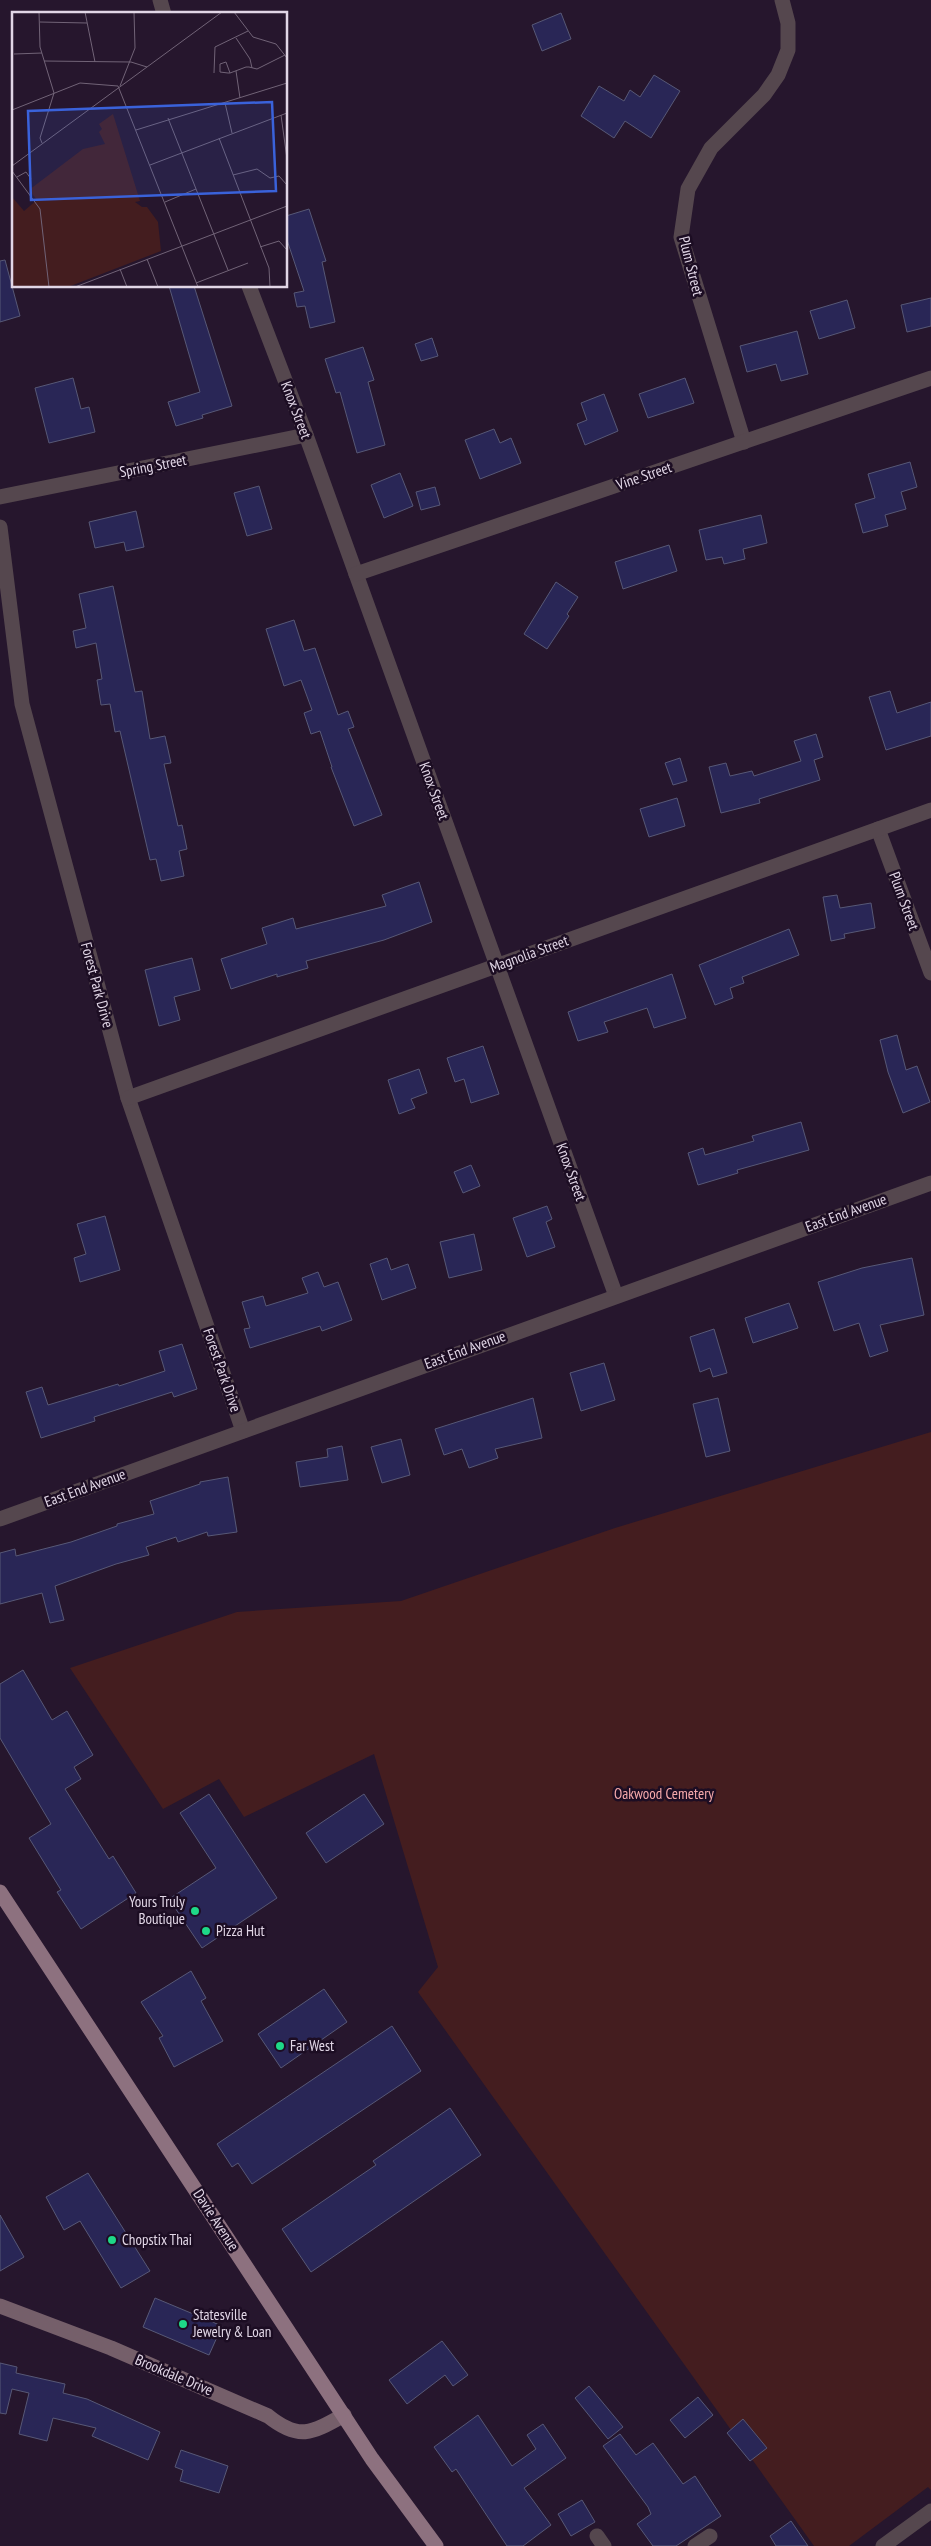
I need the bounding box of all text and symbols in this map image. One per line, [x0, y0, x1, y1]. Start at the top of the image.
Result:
inset map [12, 12, 288, 288]
street label: Plum Street [675, 234, 708, 298]
street label: Knox Street [277, 378, 316, 441]
street label: Spring Street [118, 450, 188, 481]
street label: Vine Street [613, 457, 674, 494]
street label: Knox Street [415, 759, 454, 822]
street label: Plum Street [885, 869, 924, 933]
street label: Magnolia Street [487, 931, 571, 976]
street label: Forest Park Drive [77, 940, 118, 1030]
street label: Knox Street [552, 1140, 591, 1203]
street label: East End Avenue [803, 1189, 889, 1236]
street label: Forest Park Drive [199, 1325, 246, 1414]
street label: East End Avenue [422, 1326, 508, 1373]
street label: East End Avenue [42, 1464, 128, 1511]
park label: Oakwood Cemetery [614, 1784, 714, 1803]
place label: Yours Truly Boutique [129, 1892, 185, 1928]
marker: Yours Truly Boutique [189, 1905, 201, 1917]
place label: Pizza Hut [216, 1921, 265, 1940]
marker: Pizza Hut [200, 1925, 212, 1937]
place label: Far West [290, 2036, 334, 2055]
marker: Far West [274, 2040, 286, 2052]
street label: Davie Avenue [189, 2185, 243, 2254]
place label: Chopstix Thai [122, 2230, 192, 2249]
marker: Chopstix Thai [106, 2234, 118, 2246]
place label: Statesville Jewelry & Loan [192, 2305, 271, 2341]
marker: Statesville Jewelry & Loan [177, 2318, 189, 2330]
street label: Brookdale Drive [132, 2350, 216, 2399]

